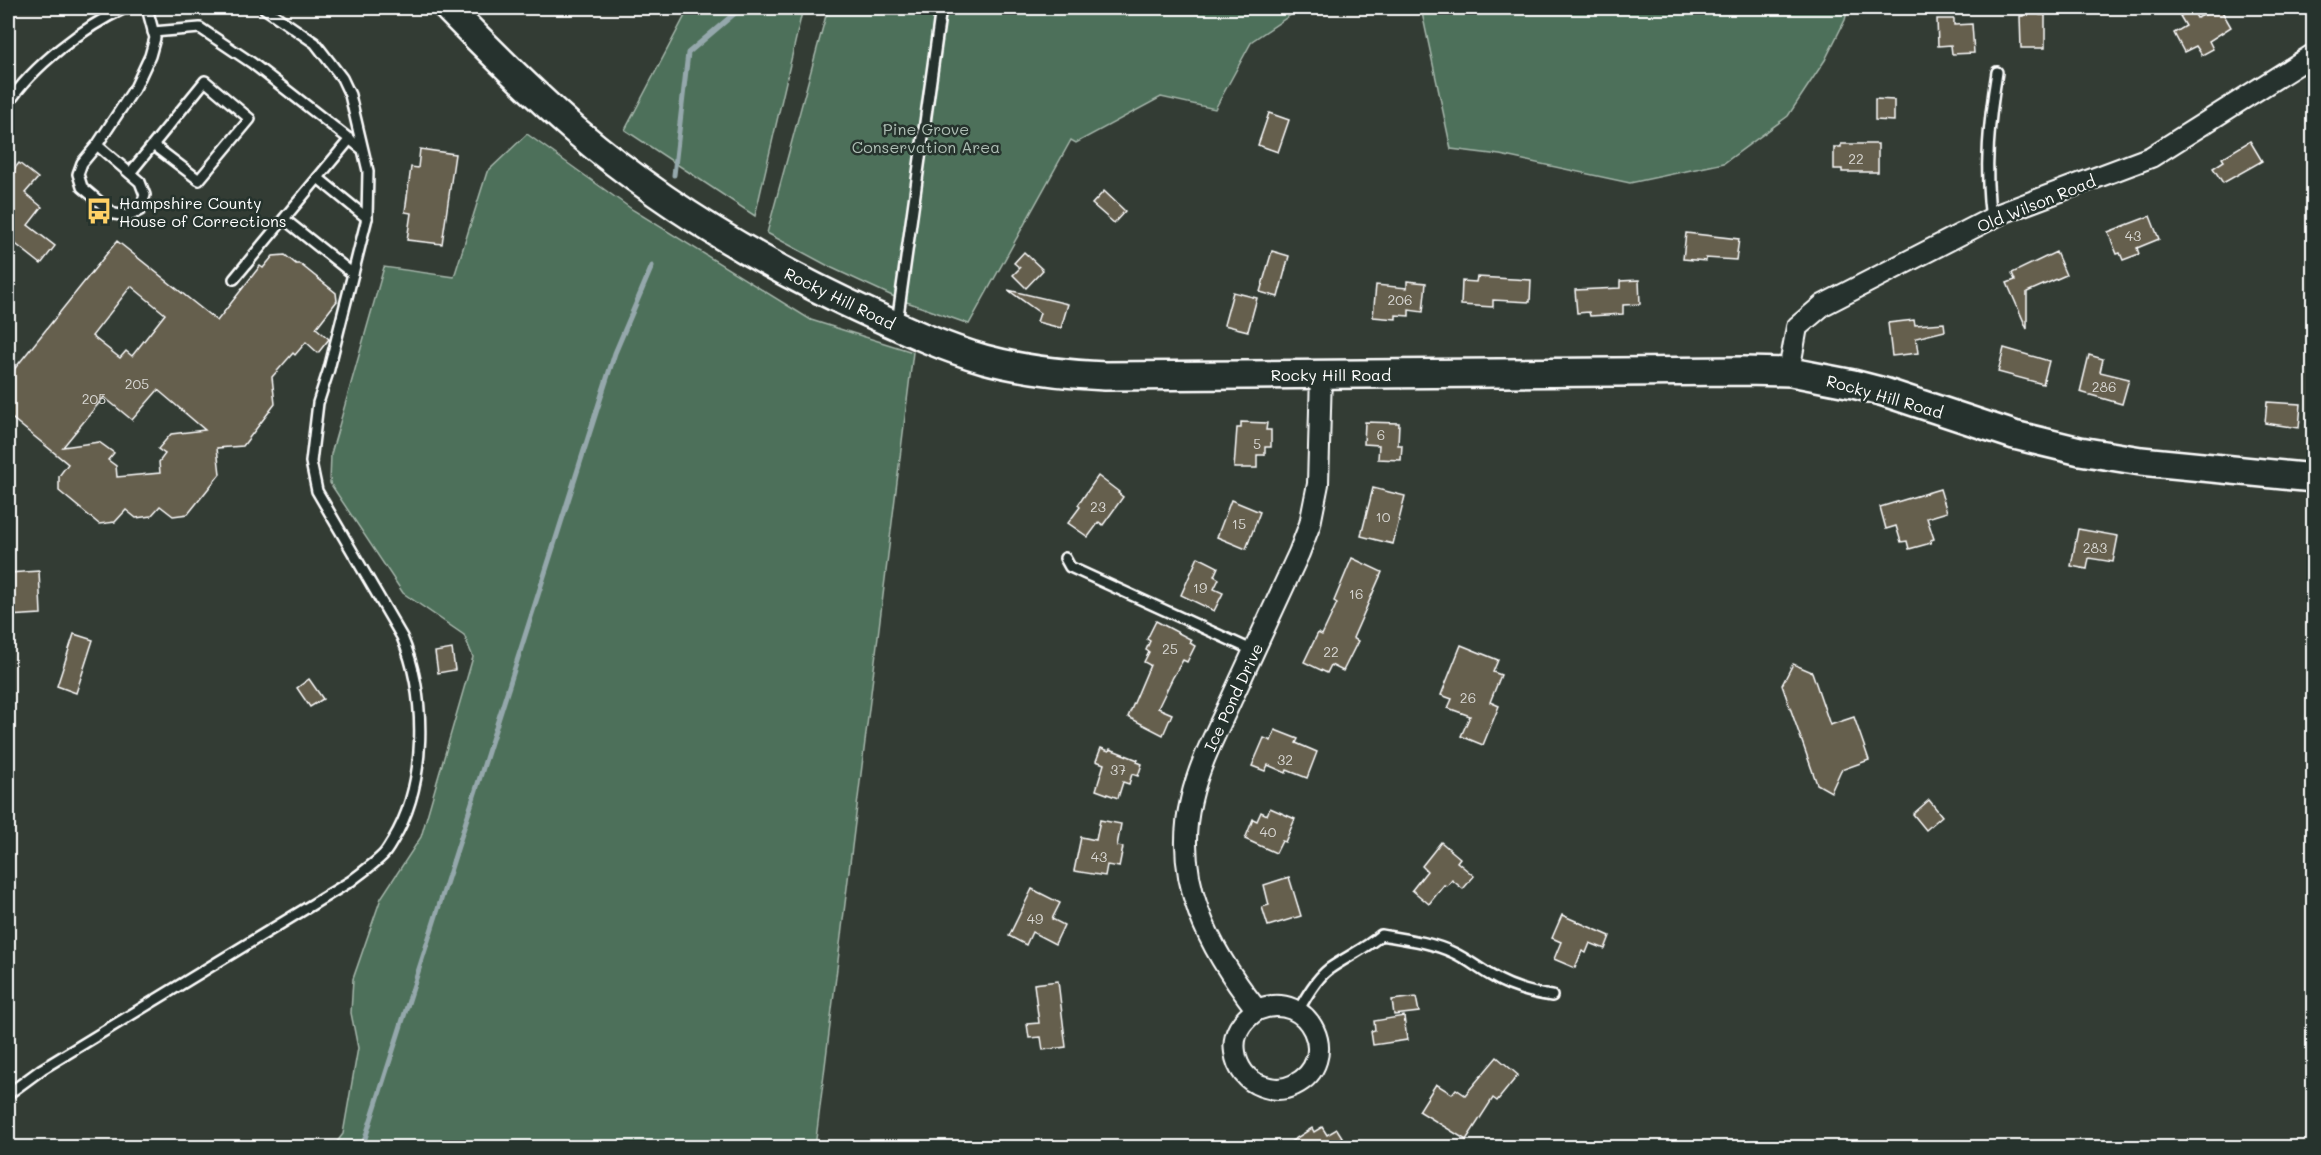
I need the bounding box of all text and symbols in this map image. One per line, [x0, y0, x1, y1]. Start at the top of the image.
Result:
park label: Pine Grove Conservation Area [852, 118, 1000, 157]
house number: 22 [1848, 149, 1864, 168]
street label: Old Wilson Road [1974, 170, 2098, 236]
place label: Hampshire County House of Corrections [119, 192, 287, 231]
bus stop icon: Hampshire County House of Corrections [84, 196, 114, 226]
house number: 43 [2125, 226, 2141, 245]
street label: Rocky Hill Road [781, 262, 899, 334]
house number: 206 [1388, 290, 1412, 309]
street label: Rocky Hill Road [1271, 364, 1391, 385]
street label: Rocky Hill Road [1824, 369, 1946, 423]
house number: 205 [125, 374, 149, 393]
house number: 286 [2092, 377, 2116, 396]
house number: 205 [82, 389, 106, 408]
house number: 6 [1377, 425, 1385, 444]
house number: 5 [1253, 434, 1261, 453]
house number: 23 [1090, 497, 1106, 516]
house number: 10 [1376, 507, 1391, 526]
house number: 15 [1232, 514, 1246, 533]
house number: 283 [2083, 538, 2107, 557]
house number: 19 [1193, 578, 1207, 597]
house number: 16 [1349, 584, 1363, 603]
house number: 25 [1162, 639, 1178, 658]
street label: Ice Pond Drive [1199, 639, 1267, 755]
house number: 22 [1323, 642, 1339, 661]
house number: 26 [1460, 688, 1476, 707]
house number: 32 [1277, 750, 1293, 769]
house number: 37 [1110, 760, 1126, 779]
house number: 40 [1260, 822, 1277, 841]
house number: 43 [1091, 847, 1107, 866]
house number: 49 [1027, 909, 1043, 928]

